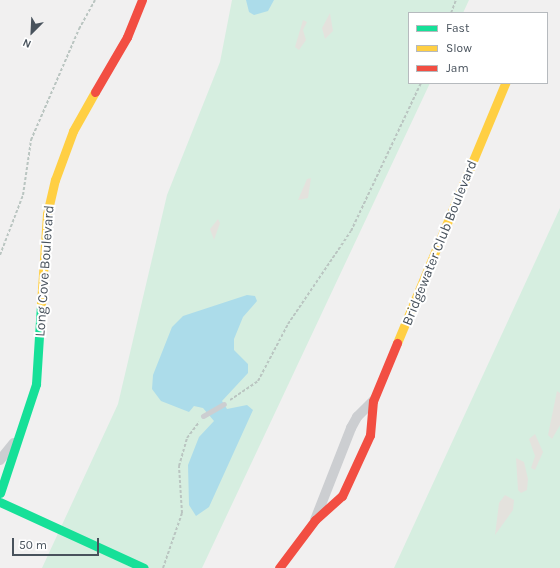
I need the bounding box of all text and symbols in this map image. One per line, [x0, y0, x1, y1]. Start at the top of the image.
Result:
north arrow [12, 12, 52, 52]
legend [408, 12, 548, 84]
text: Fast [446, 21, 469, 35]
text: N [21, 36, 33, 51]
text: Slow [446, 41, 472, 55]
text: Jam [446, 61, 469, 75]
street label: Bridgewater Club Boulevard [399, 158, 481, 328]
street label: Long Cove Boulevard [32, 205, 58, 337]
scale bar [14, 530, 101, 556]
text: 50 m [19, 538, 47, 552]

